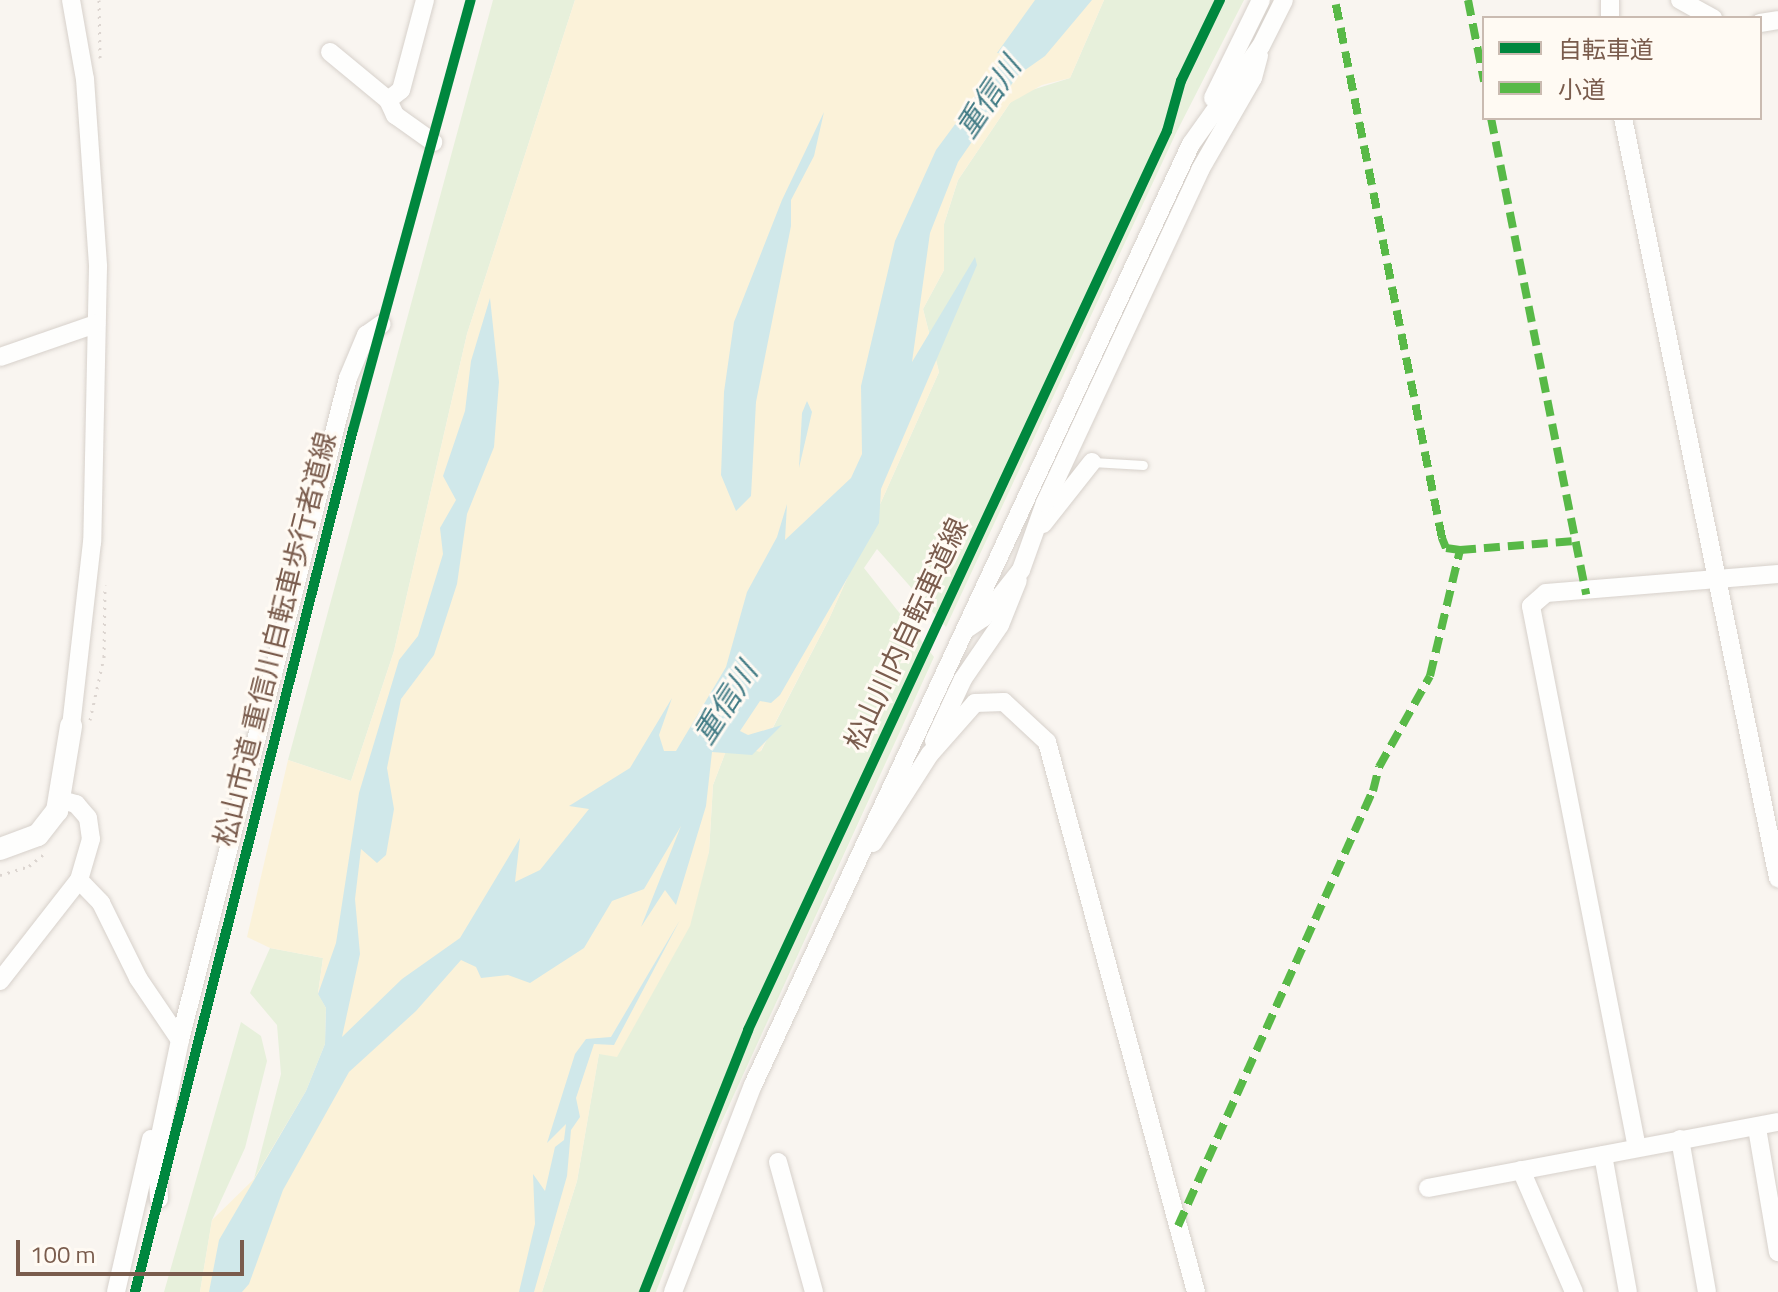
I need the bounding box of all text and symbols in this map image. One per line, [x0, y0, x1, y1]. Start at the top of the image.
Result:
legend [1482, 16, 1762, 120]
text: 自転車道 [1558, 31, 1654, 67]
water label: 重信川 [948, 50, 1028, 144]
text: 小道 [1558, 71, 1606, 107]
street label: 松山市道 重信川自転車歩行者道線 [207, 428, 343, 850]
street label: 松山川内自転車道線 [838, 513, 974, 755]
water label: 重信川 [685, 655, 765, 751]
scale bar [20, 1224, 248, 1274]
text: 100 m [30, 1236, 96, 1272]

